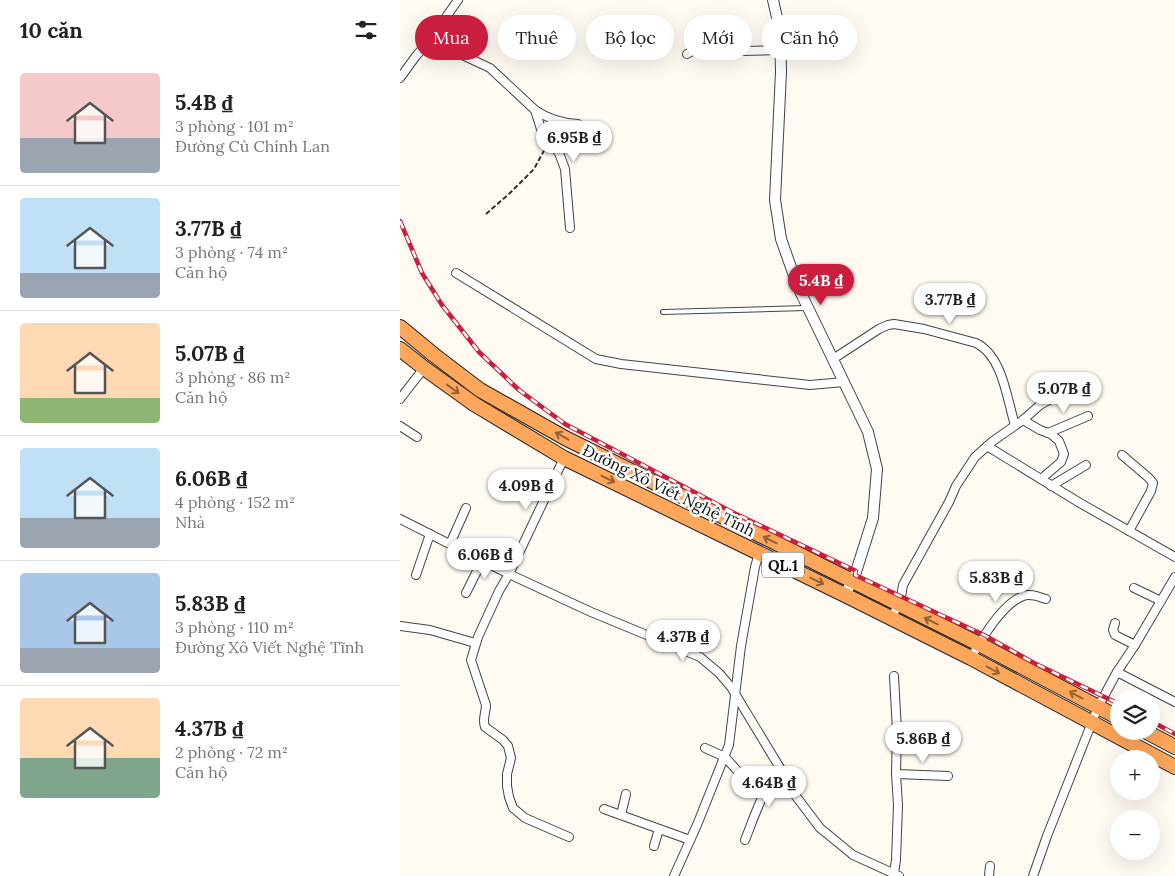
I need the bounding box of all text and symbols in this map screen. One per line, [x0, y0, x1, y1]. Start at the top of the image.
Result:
chip: Mua [415, 15, 488, 60]
chip: Thuê [498, 15, 576, 60]
chip: Bộ lọc [586, 15, 674, 60]
chip: Mới [684, 15, 752, 60]
chip: Căn hộ [762, 15, 857, 60]
icon: filters [352, 16, 380, 44]
text: 10 căn [20, 17, 83, 44]
text: 5.4B ₫ [175, 89, 233, 116]
icon: home [60, 93, 120, 153]
text: 3 phòng · 101 m² [175, 116, 294, 136]
pin: 6.95B ₫ [528, 120, 620, 163]
text: 6.95B ₫ [547, 127, 601, 147]
text: Đường Cù Chính Lan [175, 136, 330, 156]
text: 3.77B ₫ [175, 215, 241, 242]
icon: home [60, 218, 120, 278]
text: 3 phòng · 74 m² [175, 242, 288, 262]
text: Căn hộ [175, 262, 227, 282]
pin: 5.4B ₫ [780, 264, 862, 306]
text: 5.4B ₫ [799, 270, 843, 290]
pin: 3.77B ₫ [904, 282, 996, 325]
text: 3.77B ₫ [925, 289, 975, 309]
text: 5.07B ₫ [175, 340, 244, 367]
icon: home [60, 343, 120, 403]
text: 3 phòng · 86 m² [175, 367, 291, 387]
pin: 5.07B ₫ [1018, 372, 1110, 414]
text: 5.07B ₫ [1038, 378, 1090, 398]
one-way arrow [446, 384, 460, 394]
text: Căn hộ [175, 387, 227, 407]
one-way arrow [555, 431, 570, 441]
street label: Đường Xô Viết Nghệ Tĩnh [580, 440, 759, 541]
text: 6.06B ₫ [175, 465, 247, 492]
icon: home [60, 468, 120, 528]
pin: 4.09B ₫ [480, 468, 572, 511]
text: 4.09B ₫ [499, 475, 553, 495]
one-way arrow [600, 475, 615, 485]
text: 4 phòng · 152 m² [175, 492, 295, 512]
text: Nhà [175, 512, 205, 532]
one-way arrow [763, 535, 778, 545]
pin: 6.06B ₫ [439, 538, 531, 580]
text: 6.06B ₫ [457, 544, 513, 564]
road number: QL.1 [762, 552, 804, 578]
pin: 5.83B ₫ [950, 560, 1042, 603]
text: 5.83B ₫ [969, 567, 1023, 587]
one-way arrow [809, 577, 824, 586]
text: 5.83B ₫ [175, 590, 245, 617]
icon: home [60, 593, 120, 653]
one-way arrow [924, 615, 939, 625]
text: 3 phòng · 110 m² [175, 617, 294, 637]
pin: 4.37B ₫ [637, 620, 729, 662]
text: 4.37B ₫ [657, 626, 709, 646]
text: Đường Xô Viết Nghệ Tĩnh [175, 637, 364, 657]
one-way arrow [986, 665, 1001, 675]
one-way arrow [1068, 690, 1083, 700]
map controls [1110, 690, 1160, 860]
button: layers [1110, 690, 1160, 740]
text: 4.37B ₫ [175, 715, 243, 742]
icon: home [60, 718, 120, 778]
pin: 5.86B ₫ [877, 722, 969, 764]
text: 5.86B ₫ [896, 728, 950, 748]
text: 2 phòng · 72 m² [175, 742, 288, 762]
button: + [1110, 750, 1160, 800]
text: Căn hộ [175, 762, 227, 782]
pin: 4.64B ₫ [723, 766, 815, 808]
text: 4.64B ₫ [742, 772, 796, 792]
button: − [1110, 810, 1160, 860]

